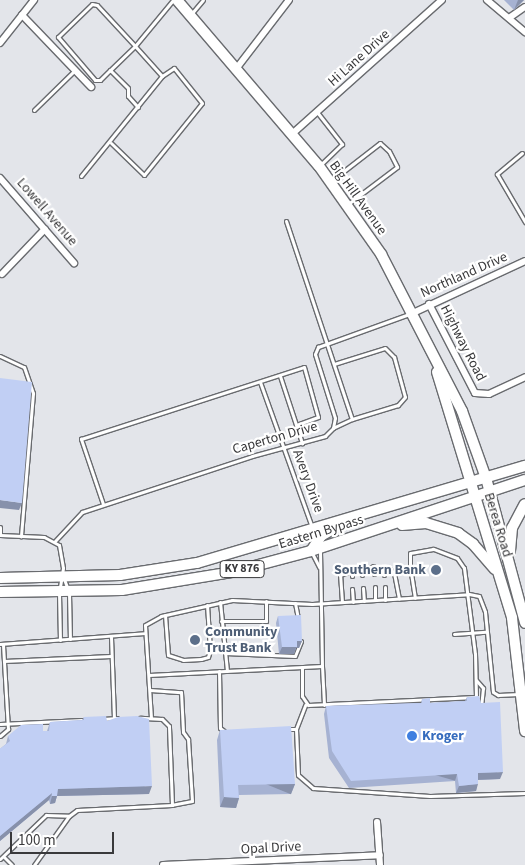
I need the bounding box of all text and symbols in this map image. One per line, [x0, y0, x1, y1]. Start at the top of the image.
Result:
street label: Hi Lane Drive [325, 26, 393, 90]
street label: Big Hill Avenue [326, 158, 390, 238]
street label: Lowell Avenue [13, 175, 81, 249]
street label: Northland Drive [418, 248, 510, 302]
street label: Highway Road [437, 302, 489, 384]
street label: Caperton Drive [231, 418, 319, 458]
street label: Avery Drive [289, 447, 327, 515]
street label: Berea Road [480, 491, 516, 559]
street label: Eastern Bypass [277, 511, 365, 553]
road number: KY 876 [220, 560, 264, 578]
place label: Southern Bank [334, 562, 426, 578]
marker: Southern Bank [430, 564, 442, 576]
place label: Community Trust Bank [205, 624, 277, 656]
marker: Community Trust Bank [189, 634, 201, 646]
place label: Kroger [422, 728, 464, 744]
marker: Kroger [406, 730, 418, 742]
scale bar [12, 822, 116, 854]
text: 100 m [18, 830, 56, 851]
street label: Opal Drive [240, 838, 302, 858]

